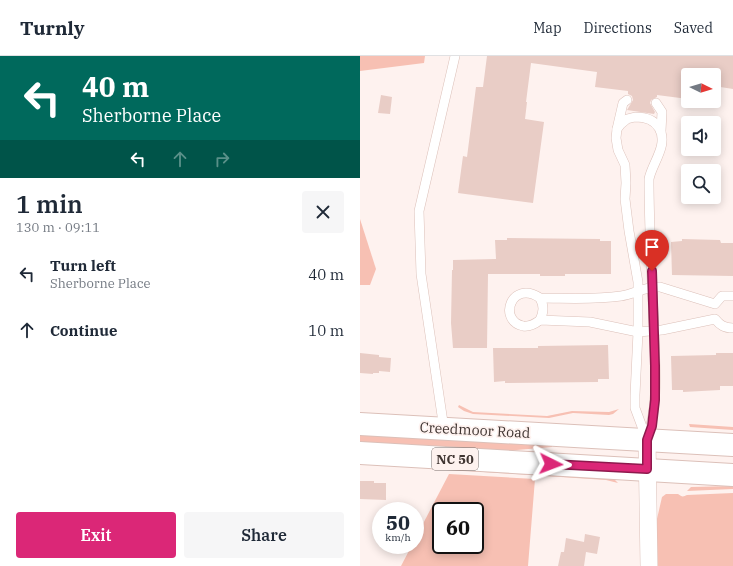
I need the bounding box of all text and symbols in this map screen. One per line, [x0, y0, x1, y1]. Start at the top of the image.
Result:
text: Turnly [20, 16, 85, 40]
text: Map [533, 19, 562, 37]
text: Directions [584, 19, 652, 37]
text: Saved [674, 19, 713, 37]
text: 40 m [82, 68, 149, 105]
north arrow [681, 68, 721, 108]
map controls [681, 68, 721, 204]
icon: left [16, 72, 68, 124]
text: Sherborne Place [82, 104, 221, 127]
button: sound [681, 116, 721, 156]
icon: left [127, 148, 149, 170]
icon: ahead [169, 148, 191, 170]
icon: right [211, 148, 233, 170]
button: search [681, 164, 721, 204]
text: 1 min [16, 188, 83, 220]
button: close [302, 191, 344, 233]
text: 130 m · 09:11 [16, 219, 100, 236]
pin [635, 230, 669, 271]
icon: arrive [641, 236, 663, 258]
text: Turn left [50, 256, 116, 275]
icon: left [16, 263, 38, 285]
text: 40 m [308, 265, 344, 284]
text: Sherborne Place [50, 275, 150, 292]
icon: ahead [16, 319, 38, 341]
text: Continue [50, 321, 117, 340]
text: 10 m [308, 321, 344, 340]
street label: Creedmoor Road [419, 418, 531, 442]
position arrow [530, 443, 572, 485]
road number: NC 50 [432, 448, 478, 470]
speed limit sign: 60 [432, 502, 484, 554]
text: 50 [386, 509, 410, 536]
button: Exit [16, 512, 176, 558]
button: Share [184, 512, 344, 558]
text: km/h [385, 531, 411, 544]

